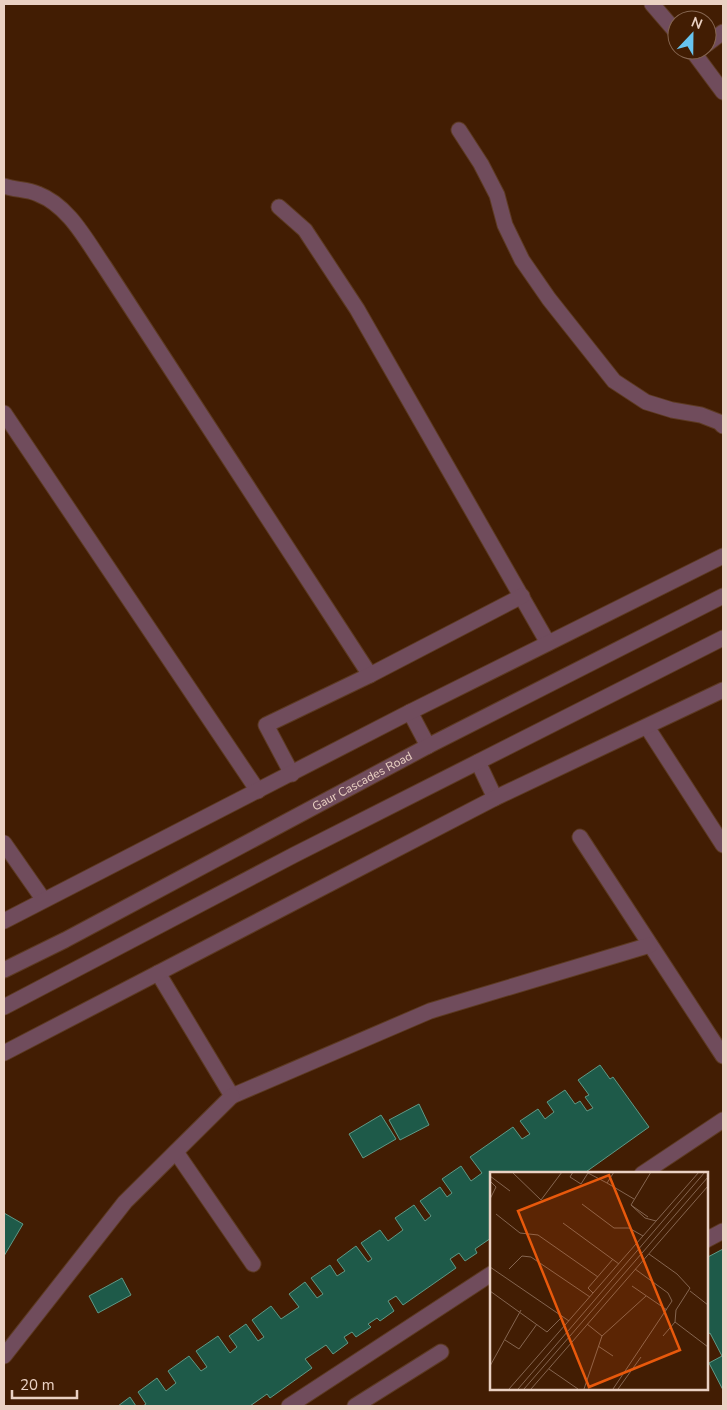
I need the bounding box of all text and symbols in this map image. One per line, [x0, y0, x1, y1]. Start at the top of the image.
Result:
north arrow [667, 10, 717, 60]
text: N [688, 13, 705, 34]
street label: Gaur Cascades Road [309, 748, 415, 814]
inset map [490, 1172, 707, 1390]
scale bar [12, 1368, 78, 1400]
text: 20 m [20, 1375, 55, 1395]

